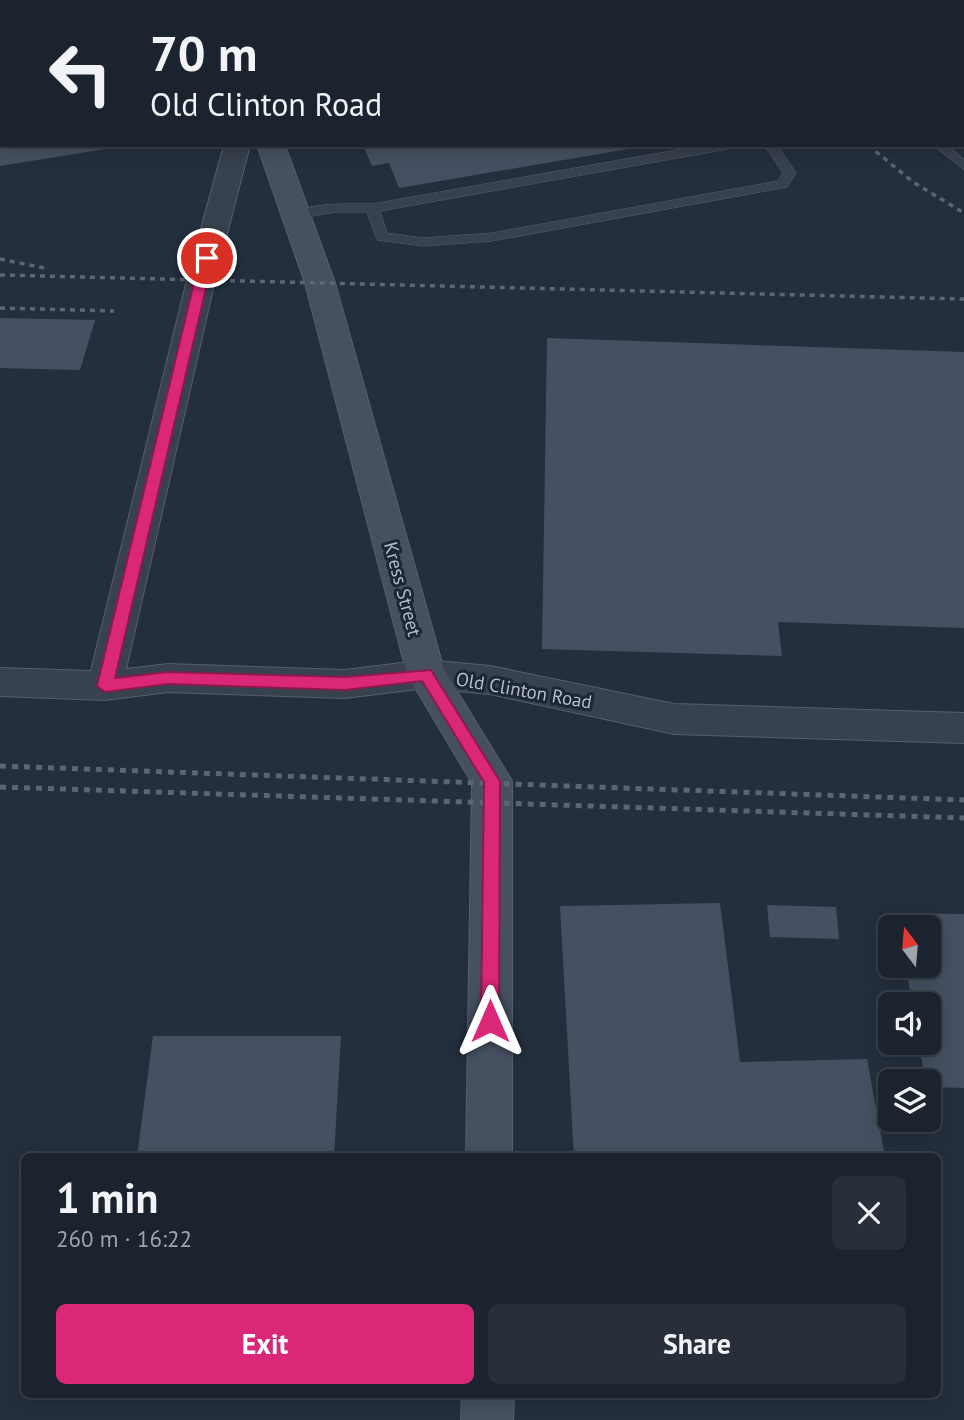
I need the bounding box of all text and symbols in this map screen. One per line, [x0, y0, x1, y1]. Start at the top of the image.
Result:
text: 70 m [150, 21, 257, 85]
icon: left [35, 28, 126, 119]
text: Old Clinton Road [150, 83, 382, 125]
pin [177, 228, 237, 288]
icon: arrive [188, 239, 226, 277]
street label: Kress Street [379, 539, 427, 639]
street label: Old Clinton Road [454, 666, 594, 714]
north arrow [878, 915, 942, 978]
map controls [878, 915, 941, 1132]
position arrow [453, 984, 527, 1058]
button: sound [878, 992, 941, 1055]
button: layers [878, 1069, 941, 1132]
text: 1 min [56, 1170, 158, 1225]
button: close [832, 1176, 906, 1250]
text: 260 m · 16:22 [56, 1224, 192, 1253]
button: Exit [56, 1304, 474, 1384]
button: Share [488, 1304, 906, 1384]

